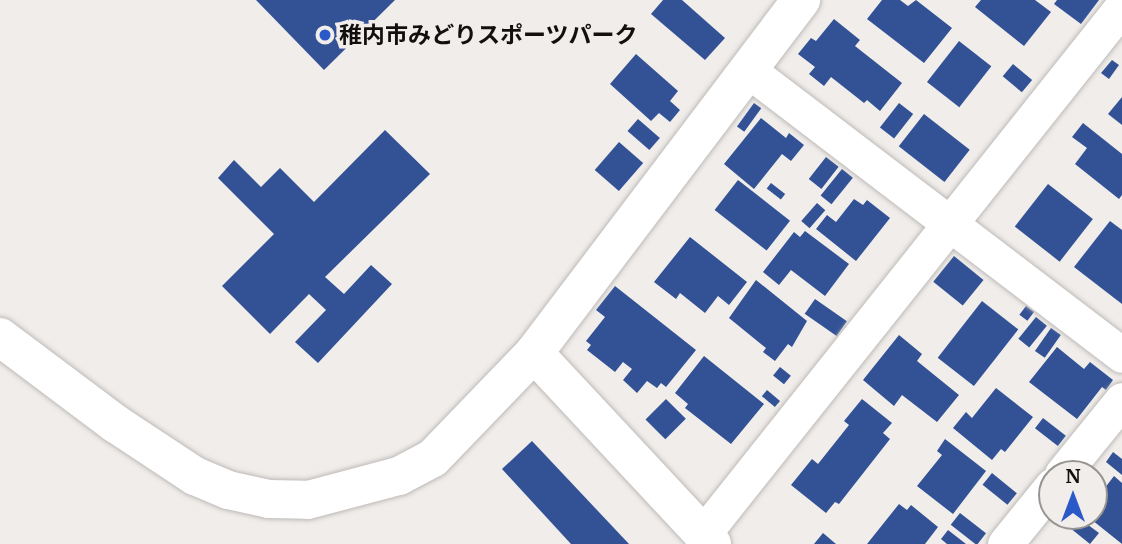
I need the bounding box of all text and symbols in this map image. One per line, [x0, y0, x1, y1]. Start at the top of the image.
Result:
place label: 稚内市みどりスポーツパーク [339, 21, 638, 49]
marker: 稚内市みどりスポーツパーク [317, 27, 333, 43]
north arrow [1038, 460, 1108, 530]
text: N [1065, 464, 1081, 488]

